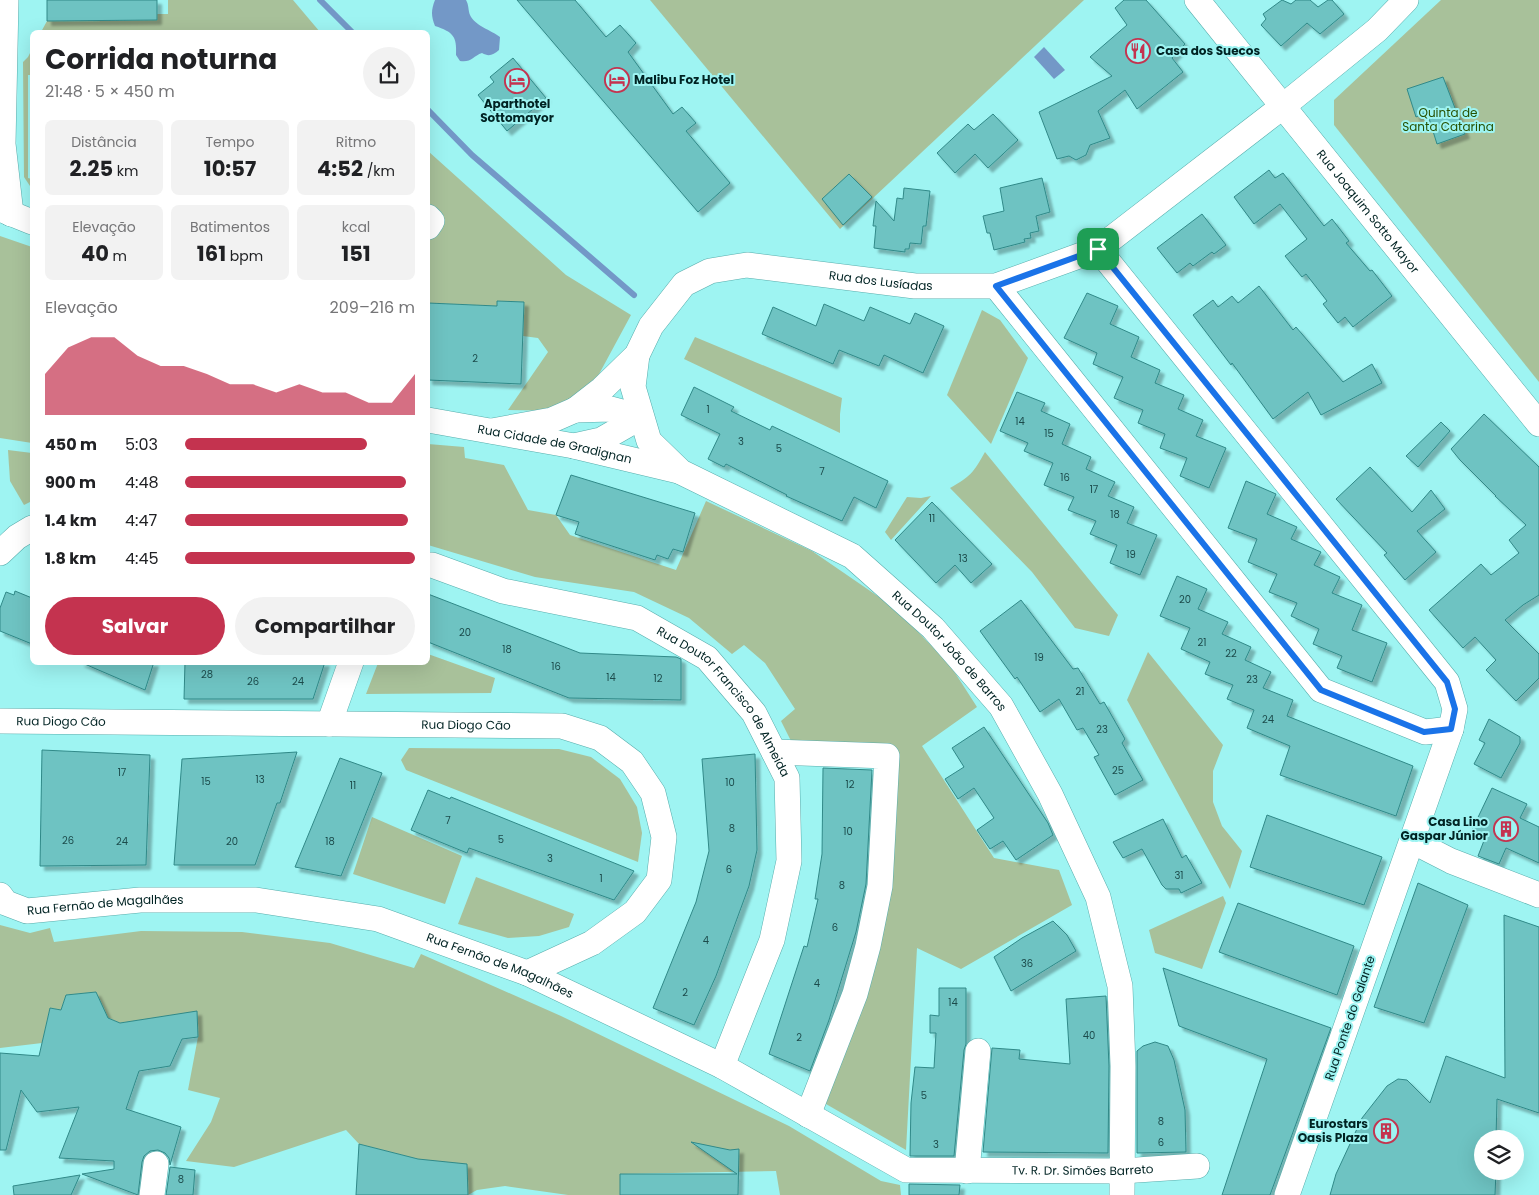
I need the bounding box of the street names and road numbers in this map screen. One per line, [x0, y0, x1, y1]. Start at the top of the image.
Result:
street label: Rua Joaquim Sotto Mayor [1313, 146, 1424, 277]
street label: Rua dos Lusíadas [828, 266, 933, 294]
street label: Rua Cidade de Gradignan [476, 420, 634, 468]
street label: Rua Doutor João de Barros [889, 587, 1011, 714]
street label: Rua Doutor Francisco de Almeida [654, 622, 794, 780]
street label: Rua Diogo Cão [16, 712, 106, 730]
street label: Rua Diogo Cão [421, 716, 511, 734]
street label: Rua Fernão de Magalhães [26, 891, 184, 919]
street label: Rua Fernão de Magalhães [424, 928, 577, 1002]
street label: Rua Ponte do Galante [1320, 953, 1379, 1082]
street label: Tv. R. Dr. Simões Barreto [1012, 1160, 1154, 1179]

